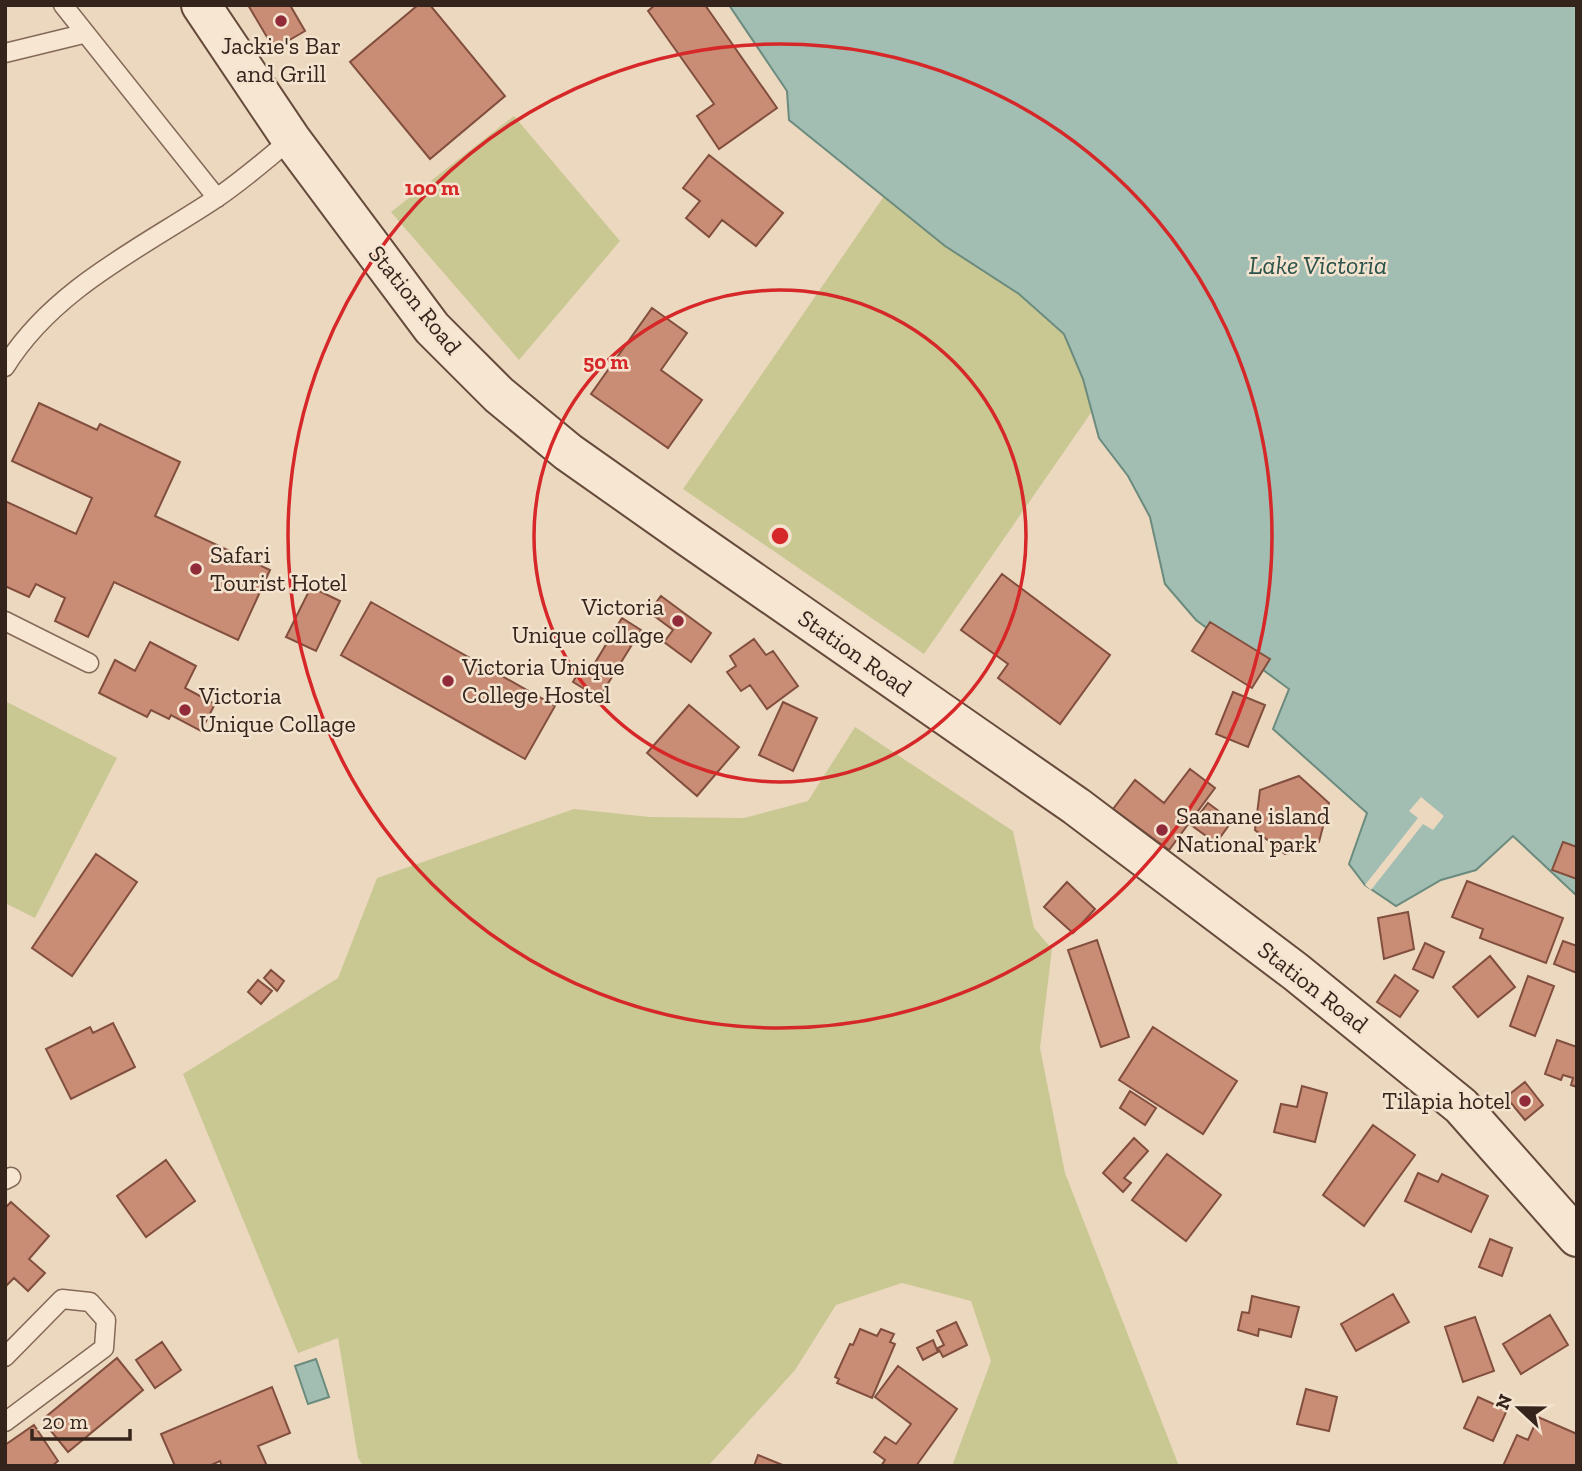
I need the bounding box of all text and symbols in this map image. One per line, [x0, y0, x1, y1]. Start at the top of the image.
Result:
marker: Jackie's Bar and Grill [273, 13, 289, 29]
place label: Jackie's Bar and Grill [221, 31, 341, 88]
text: 100 m [405, 175, 460, 200]
street label: Station Road [363, 239, 468, 360]
water label: Lake Victoria [1249, 249, 1387, 281]
text: 50 m [583, 349, 629, 374]
centre of rings [768, 524, 792, 548]
place label: Safari Tourist Hotel [210, 540, 347, 597]
marker: Safari Tourist Hotel [188, 561, 204, 577]
place label: Victoria Unique collage [512, 592, 664, 649]
street label: Station Road [793, 603, 918, 702]
marker: Victoria Unique collage [670, 613, 686, 629]
place label: Victoria Unique College Hostel [461, 652, 625, 709]
marker: Victoria Unique College Hostel [440, 673, 456, 689]
place label: Victoria Unique Collage [198, 681, 356, 738]
marker: Victoria Unique Collage [177, 702, 193, 718]
place label: Saanane island National park [1176, 801, 1330, 858]
marker: Saanane island National park [1154, 822, 1170, 838]
street label: Station Road [1252, 935, 1374, 1039]
place label: Tilapia hotel [1382, 1086, 1511, 1115]
marker: Tilapia hotel [1517, 1093, 1533, 1109]
north arrow [1484, 1373, 1554, 1443]
text: N [1490, 1391, 1517, 1413]
scale bar [32, 1398, 130, 1442]
text: 20 m [42, 1409, 88, 1434]

